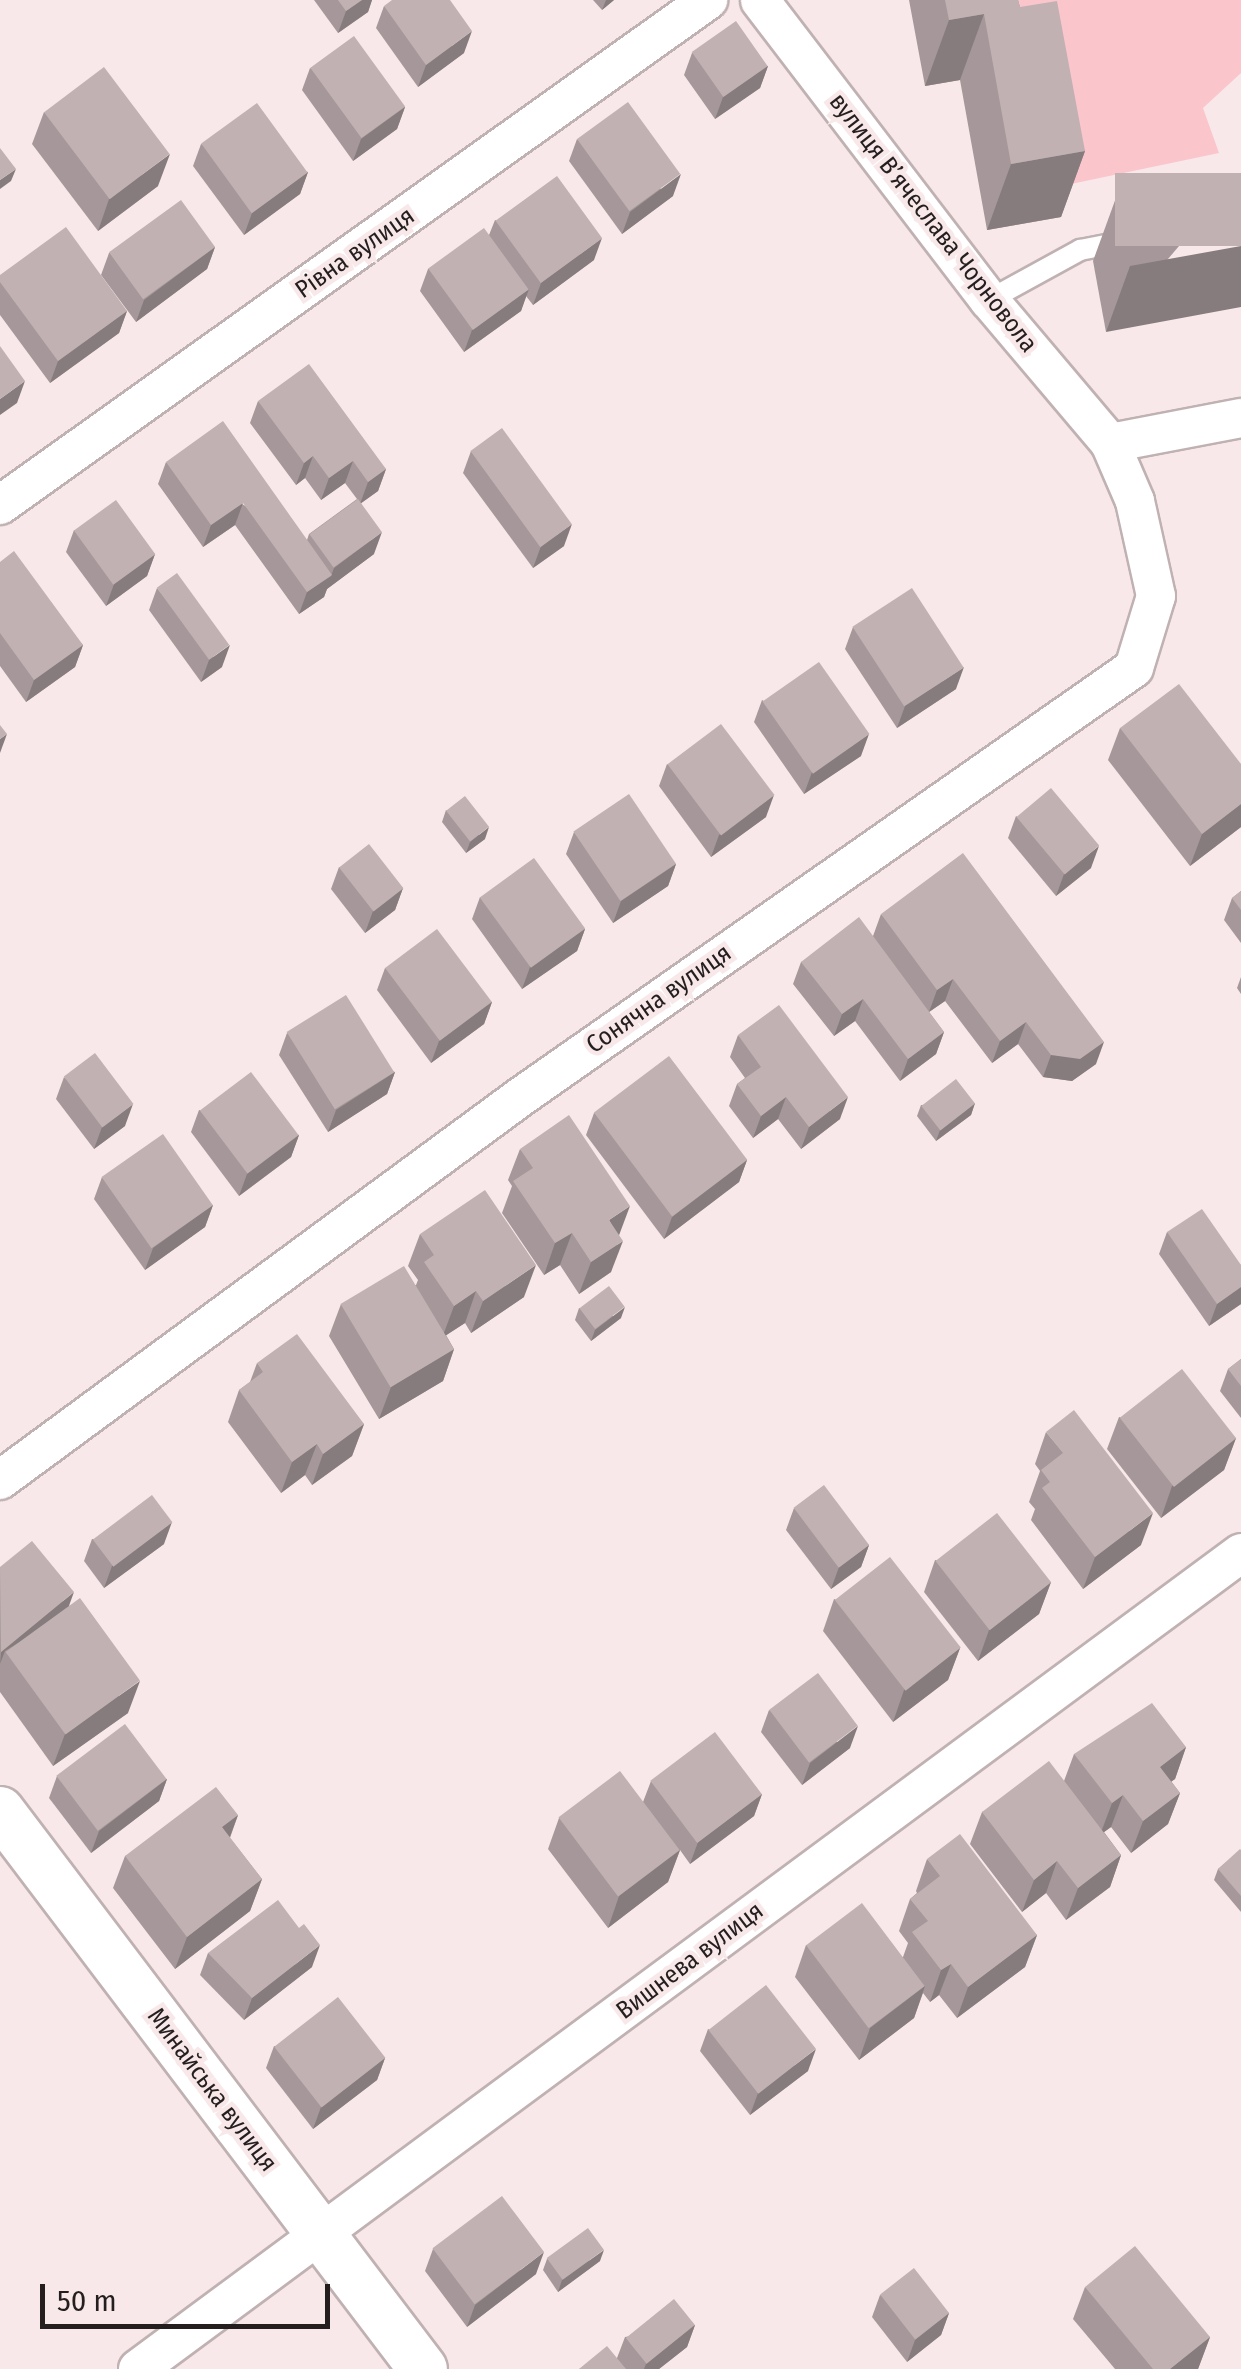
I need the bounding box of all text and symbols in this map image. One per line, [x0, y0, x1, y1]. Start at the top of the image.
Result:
street label: вулиця Вʼячеслава Чорновола [823, 88, 1043, 358]
street label: Рівна вулиця [290, 201, 420, 305]
street label: Сонячна вулиця [581, 938, 737, 1060]
street label: Вишнева вулиця [611, 1896, 769, 2026]
street label: Минайська вулиця [141, 2002, 283, 2178]
scale bar [45, 2264, 335, 2326]
text: 50 m [57, 2283, 117, 2319]

